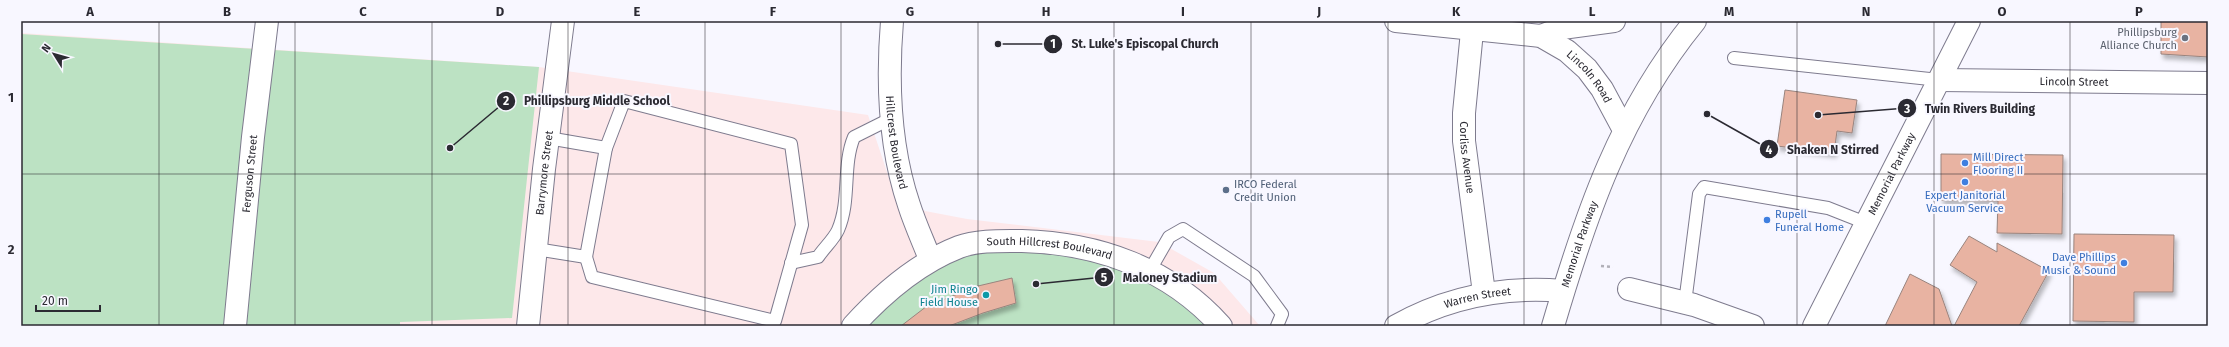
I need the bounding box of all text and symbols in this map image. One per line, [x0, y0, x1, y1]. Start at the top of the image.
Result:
text: A [85, 4, 94, 19]
text: B [223, 4, 231, 19]
text: C [359, 4, 367, 19]
text: D [496, 4, 505, 19]
text: E [634, 4, 641, 19]
text: F [770, 4, 777, 19]
text: G [906, 4, 914, 19]
text: H [1042, 4, 1050, 19]
text: I [1181, 4, 1185, 19]
text: J [1316, 4, 1321, 19]
text: K [1452, 4, 1461, 19]
text: L [1589, 4, 1596, 19]
text: M [1724, 4, 1734, 19]
text: N [1862, 4, 1870, 19]
text: O [1998, 4, 2007, 19]
text: P [2135, 4, 2143, 19]
place label: Phillipsburg Alliance Church [2100, 26, 2177, 52]
callout: St. Luke's Episcopal Church [1043, 32, 1227, 56]
marker: Phillipsburg Alliance Church [2180, 33, 2190, 43]
north arrow [34, 34, 74, 74]
text: 1 [1050, 37, 1056, 51]
text: St. Luke's Episcopal Church [1071, 37, 1219, 51]
text: N [39, 41, 54, 55]
street label: Lincoln Road [1564, 48, 1614, 105]
street label: Lincoln Street [2039, 75, 2109, 89]
callout: Phillipsburg Middle School [496, 89, 678, 113]
text: 1 [8, 90, 14, 105]
text: 2 [503, 94, 509, 108]
text: Phillipsburg Middle School [524, 94, 671, 108]
street label: Hillcrest Boulevard [883, 95, 910, 191]
callout: Twin Rivers Building [1897, 96, 2043, 120]
text: 3 [1903, 102, 1910, 116]
text: Twin Rivers Building [1925, 102, 2036, 116]
street label: Corliss Avenue [1457, 121, 1477, 194]
street label: Barrymore Street [533, 130, 556, 216]
street label: Memorial Parkway [1866, 130, 1918, 217]
street label: Ferguson Street [240, 134, 260, 213]
callout: Shaken N Stirred [1759, 137, 1887, 161]
text: 4 [1766, 143, 1773, 157]
text: Shaken N Stirred [1787, 143, 1879, 157]
place label: Mill Direct Flooring II [1973, 151, 2023, 177]
marker: Mill Direct Flooring II [1960, 158, 1970, 168]
marker: Expert Janitorial Vacuum Service [1960, 177, 1970, 187]
place label: IRCO Federal Credit Union [1234, 178, 1297, 204]
marker: IRCO Federal Credit Union [1221, 185, 1231, 195]
place label: Expert Janitorial Vacuum Service [1925, 189, 2005, 215]
street label: Memorial Parkway [1559, 199, 1601, 289]
place label: Rupell Funeral Home [1775, 208, 1844, 234]
marker: Rupell Funeral Home [1762, 215, 1772, 225]
street label: South Hillcrest Boulevard [986, 235, 1114, 262]
text: 2 [8, 242, 15, 257]
place label: Dave Phillips Music & Sound [2042, 251, 2116, 277]
marker: Dave Phillips Music & Sound [2119, 258, 2129, 268]
callout: Maloney Stadium [1094, 265, 1225, 289]
text: 5 [1101, 271, 1108, 285]
text: Maloney Stadium [1123, 271, 1217, 285]
place label: Jim Ringo Field House [920, 283, 978, 309]
street label: Warren Street [1442, 285, 1512, 311]
scale bar [36, 287, 100, 313]
marker: Jim Ringo Field House [981, 290, 991, 300]
text: 20 m [42, 294, 68, 308]

